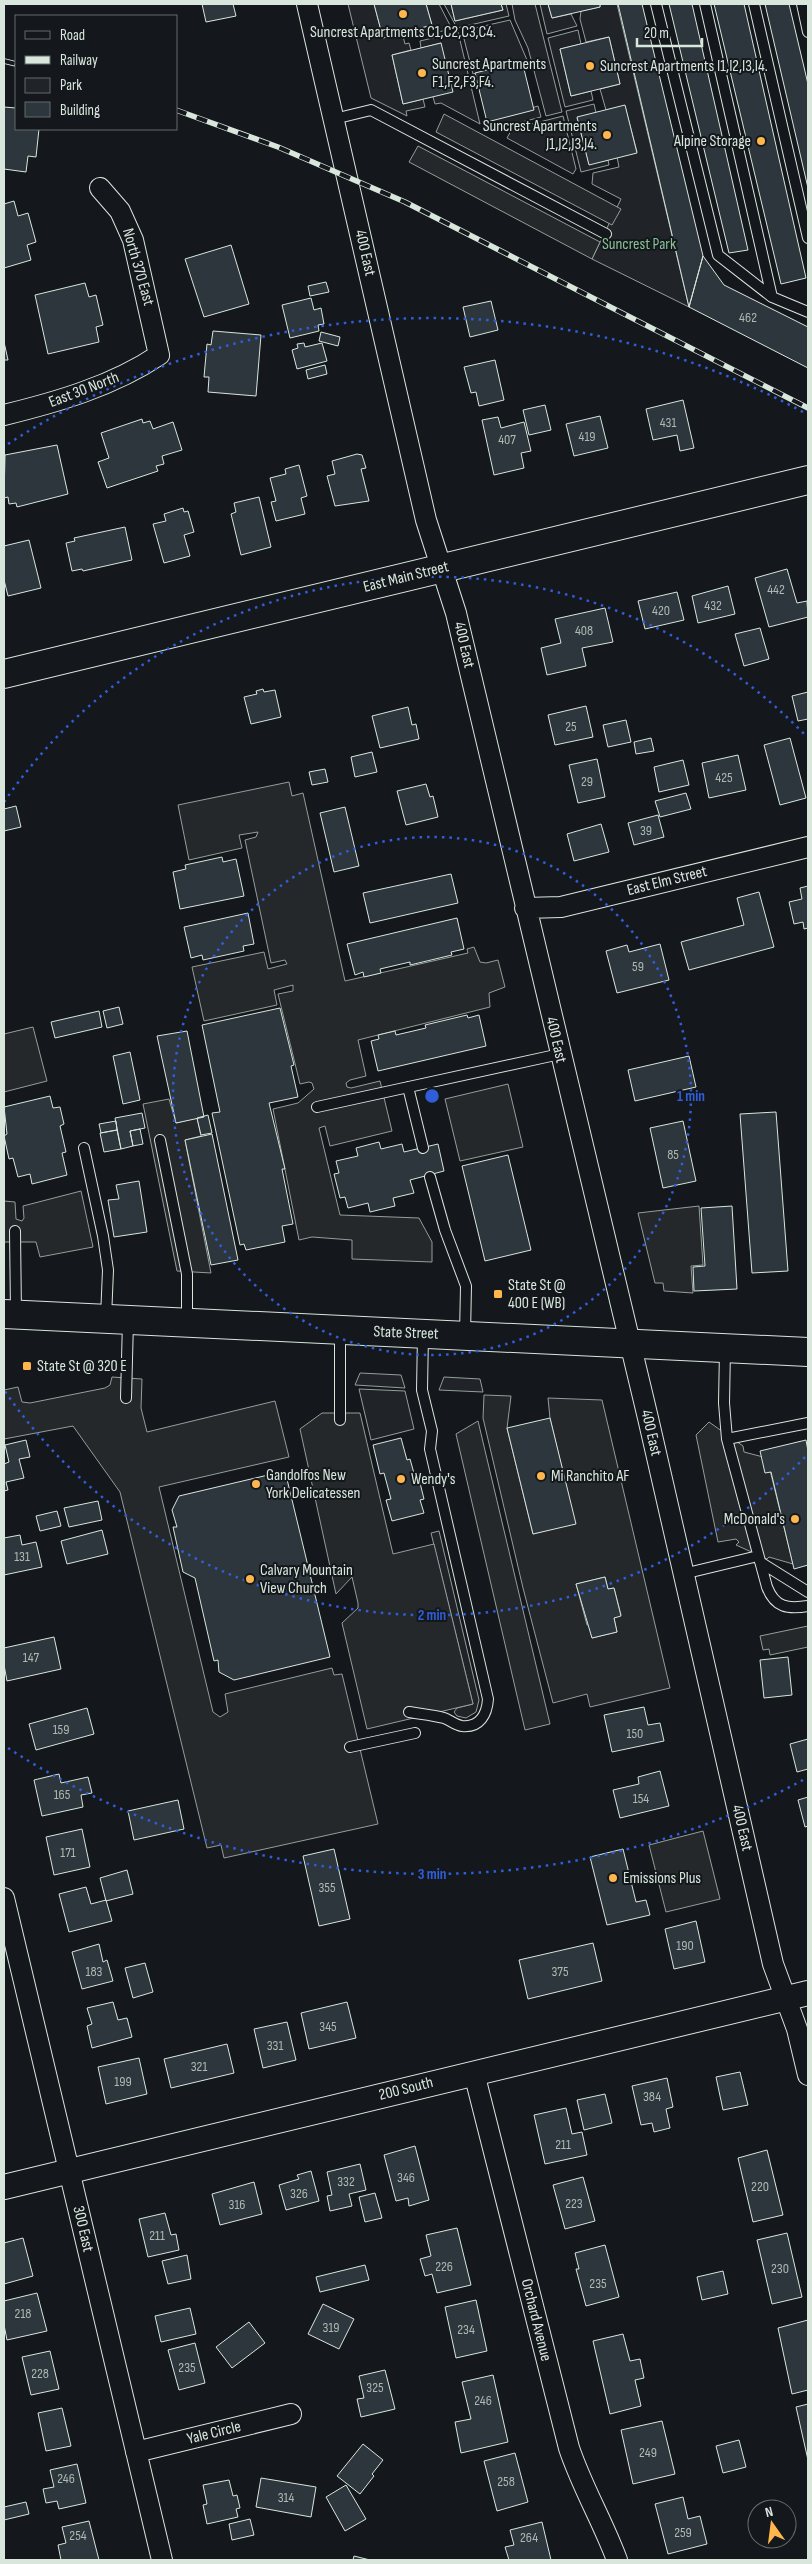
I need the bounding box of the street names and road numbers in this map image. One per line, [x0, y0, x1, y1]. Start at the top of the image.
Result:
street label: North 370 East [118, 226, 158, 308]
street label: 400 East [350, 228, 380, 278]
street label: East 30 North [46, 368, 122, 412]
street label: East Main Street [361, 557, 451, 597]
street label: 400 East [449, 620, 479, 670]
street label: East Elm Street [625, 862, 709, 900]
street label: 400 East [541, 1015, 571, 1065]
street label: State Street [373, 1322, 439, 1344]
street label: 400 East [636, 1408, 666, 1458]
street label: 400 East [727, 1803, 757, 1853]
street label: 200 South [377, 2073, 435, 2105]
street label: 300 East [68, 2204, 98, 2254]
street label: Orchard Avenue [517, 2277, 555, 2363]
street label: Yale Circle [185, 2417, 243, 2449]

